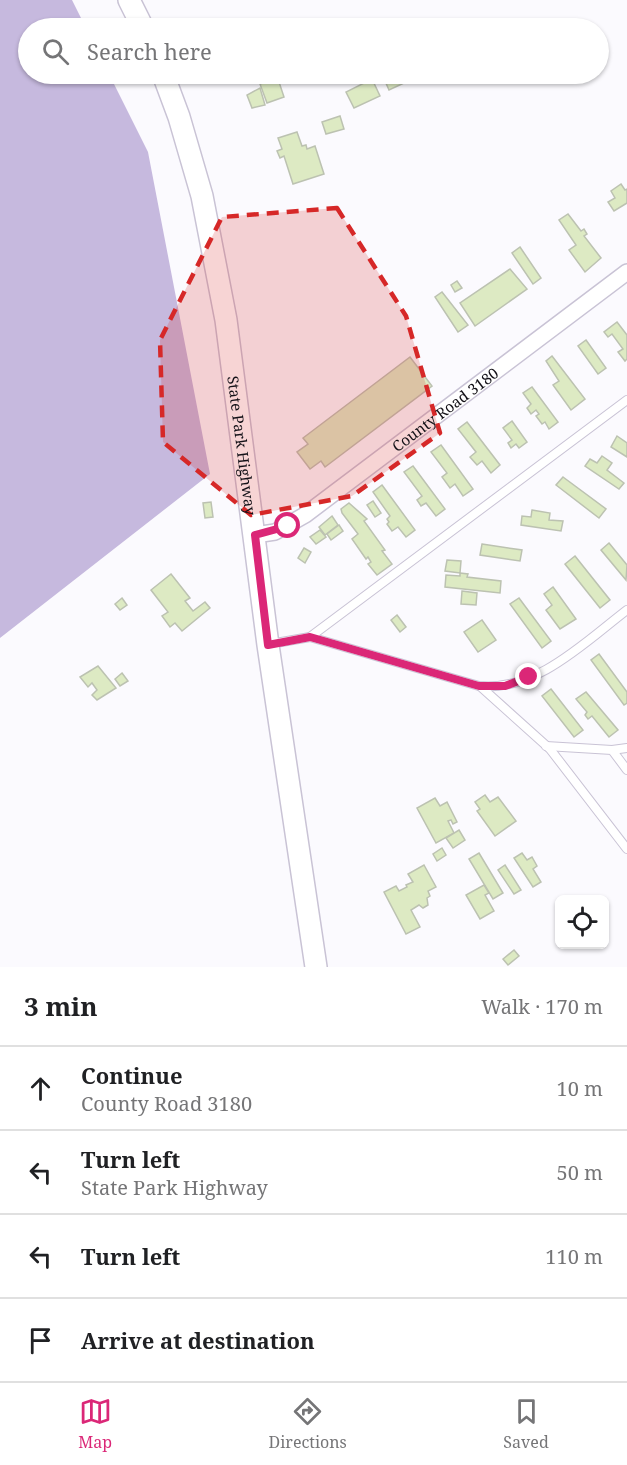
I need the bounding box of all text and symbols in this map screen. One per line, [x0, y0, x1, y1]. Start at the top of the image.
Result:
search box [18, 18, 609, 84]
icon: search [39, 35, 72, 68]
text: Search here [87, 36, 212, 66]
street label: County Road 3180 [388, 363, 502, 456]
street label: State Park Highway [223, 375, 261, 517]
route start [274, 512, 300, 538]
route end [515, 663, 541, 689]
map controls [555, 895, 609, 949]
button: locate [555, 895, 609, 949]
text: 3 min [24, 988, 98, 1024]
text: Walk · 170 m [481, 993, 603, 1020]
text: Continue [81, 1060, 183, 1090]
icon: ahead [24, 1072, 57, 1105]
text: 10 m [557, 1075, 603, 1102]
text: County Road 3180 [81, 1090, 252, 1117]
text: Turn left [81, 1144, 180, 1174]
icon: left [24, 1156, 57, 1189]
text: 50 m [557, 1159, 603, 1186]
text: State Park Highway [81, 1174, 268, 1201]
icon: left [24, 1240, 57, 1273]
text: Turn left [81, 1241, 180, 1271]
text: 110 m [545, 1243, 603, 1270]
icon: arrive [24, 1324, 57, 1357]
text: Arrive at destination [81, 1325, 315, 1355]
tab: Map [78, 1395, 112, 1453]
tab: Directions [269, 1395, 347, 1453]
tab: Saved [503, 1395, 549, 1453]

